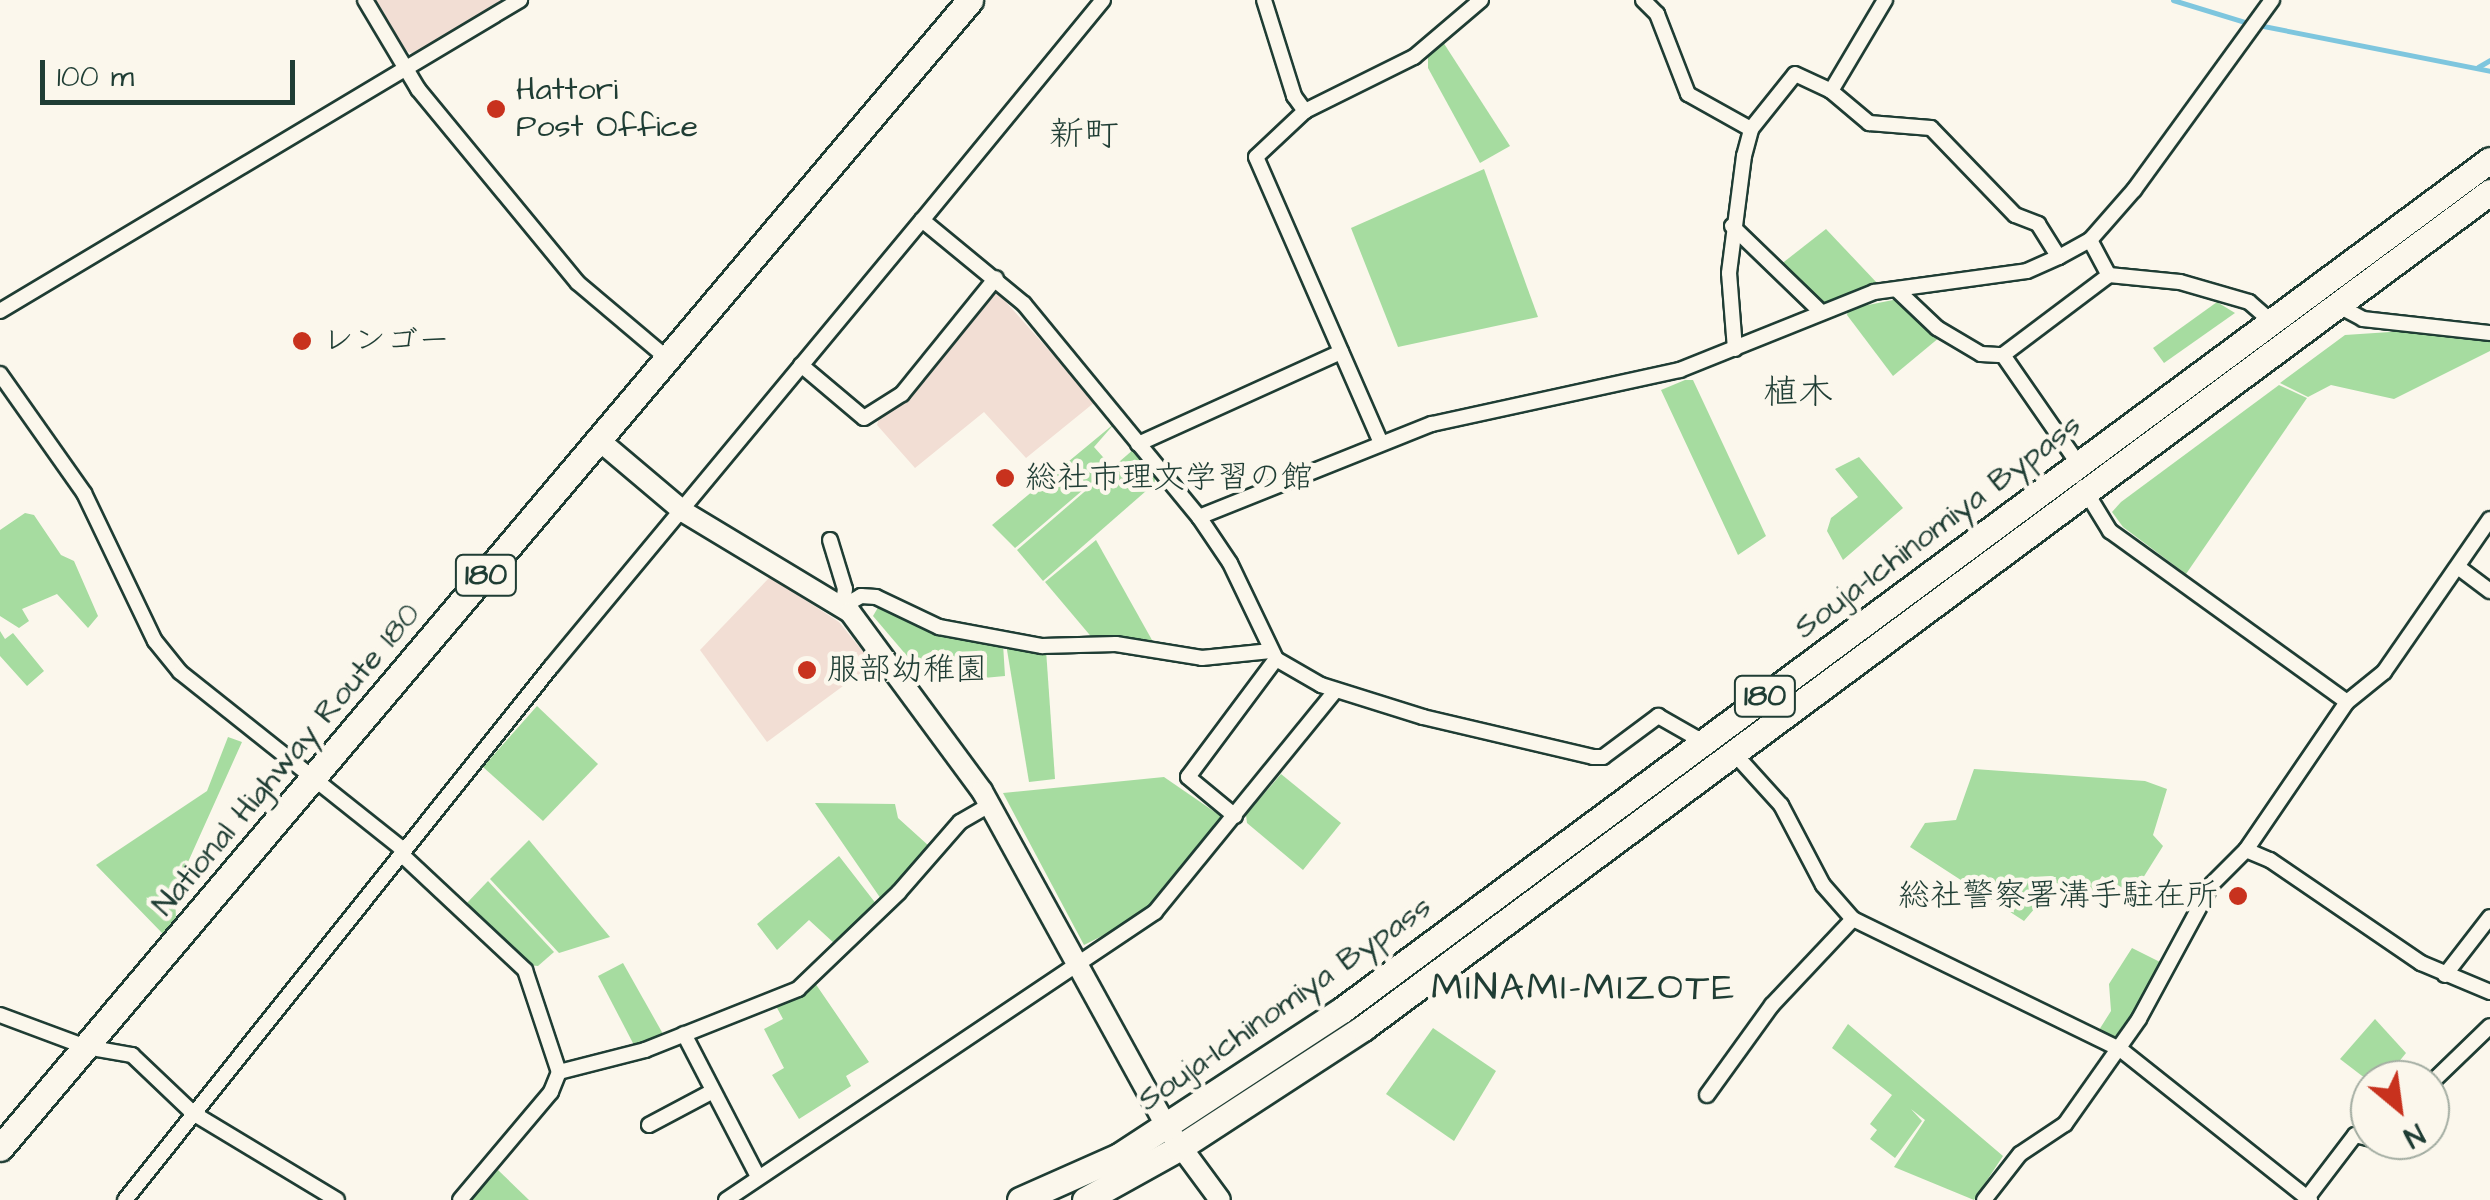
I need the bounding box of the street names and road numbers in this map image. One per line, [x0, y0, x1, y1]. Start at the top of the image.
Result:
street label: Souja-Ichinomiya Bypass [1787, 407, 2089, 647]
road number: 180 [454, 550, 518, 600]
street label: National Highway Route 180 [145, 596, 429, 924]
road number: 180 [1732, 671, 1798, 721]
street label: Souja-Ichinomiya Bypass [1131, 888, 1439, 1120]

